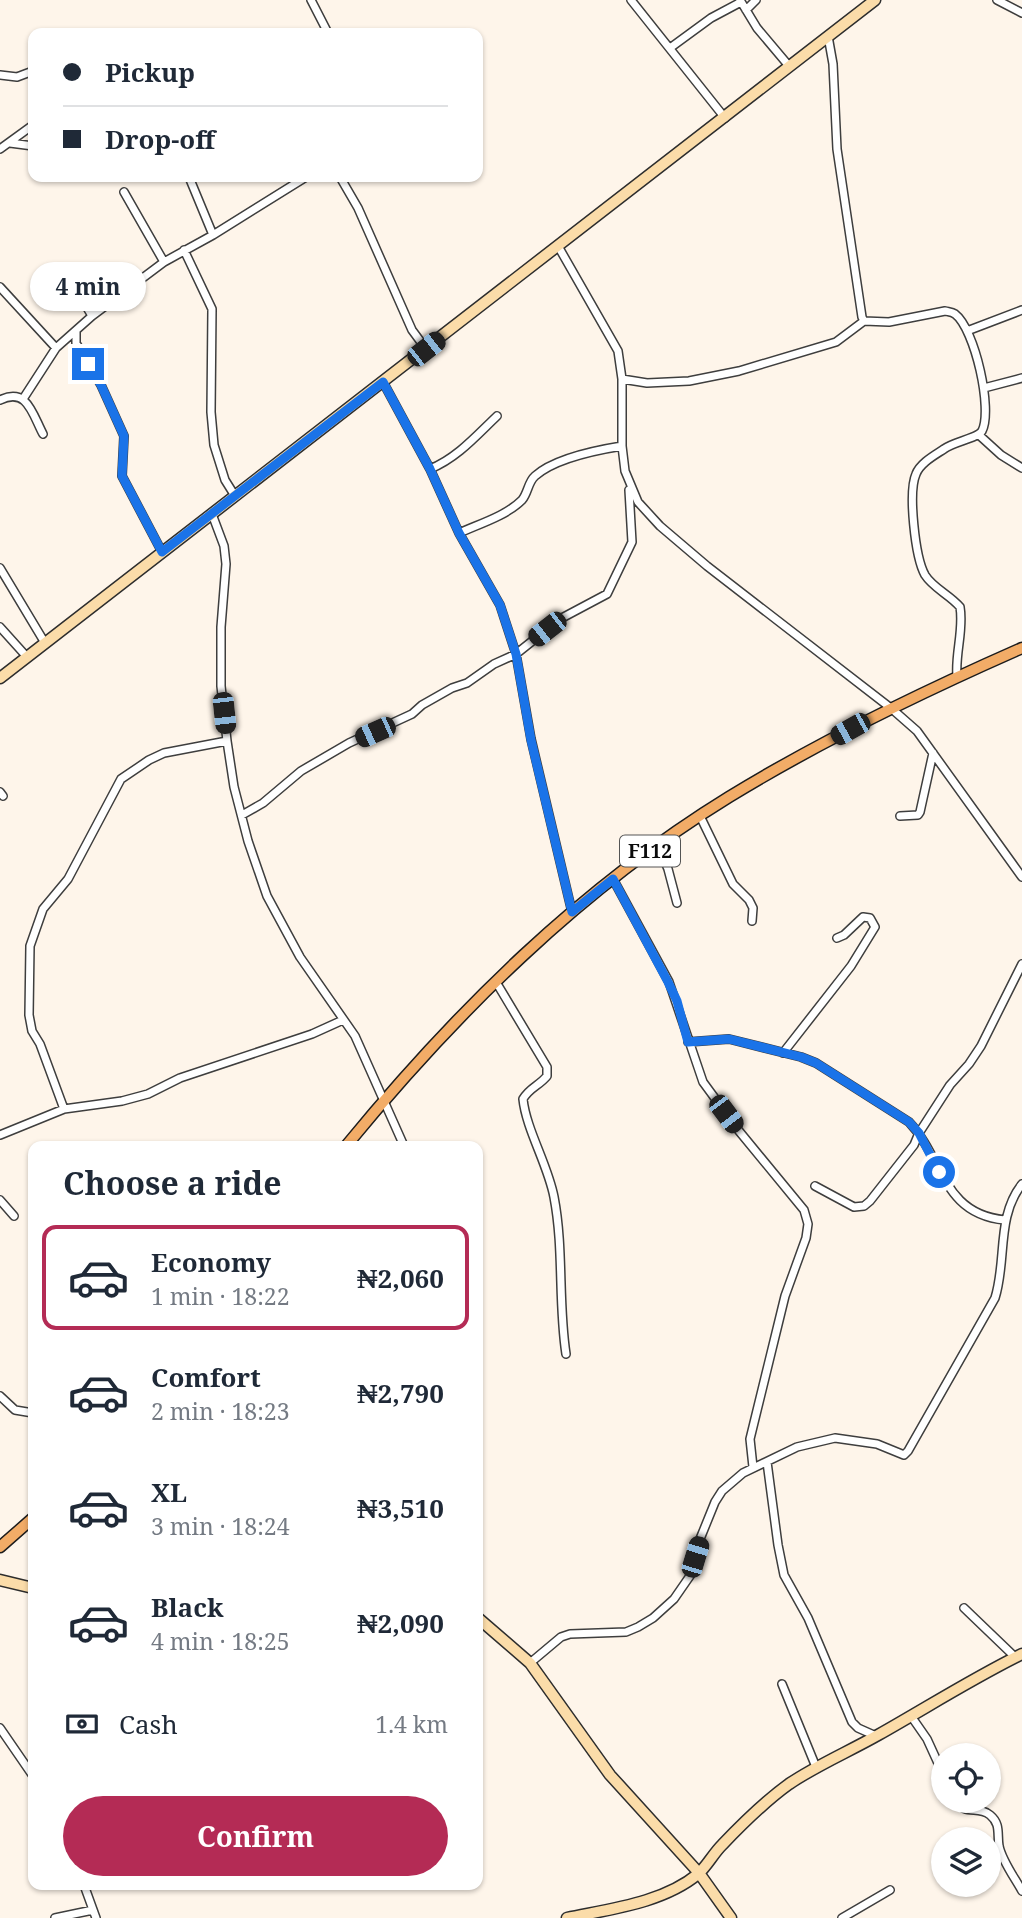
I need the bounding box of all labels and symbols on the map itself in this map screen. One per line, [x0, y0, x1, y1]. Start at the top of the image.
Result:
callout: 4 min [30, 262, 146, 312]
car [403, 328, 450, 370]
route end [72, 348, 104, 380]
car [524, 608, 571, 650]
car [212, 691, 237, 735]
car [827, 710, 874, 748]
car [352, 714, 399, 750]
road number: F112 [620, 836, 680, 866]
car [705, 1091, 748, 1137]
route start [923, 1156, 955, 1188]
car [679, 1534, 712, 1580]

